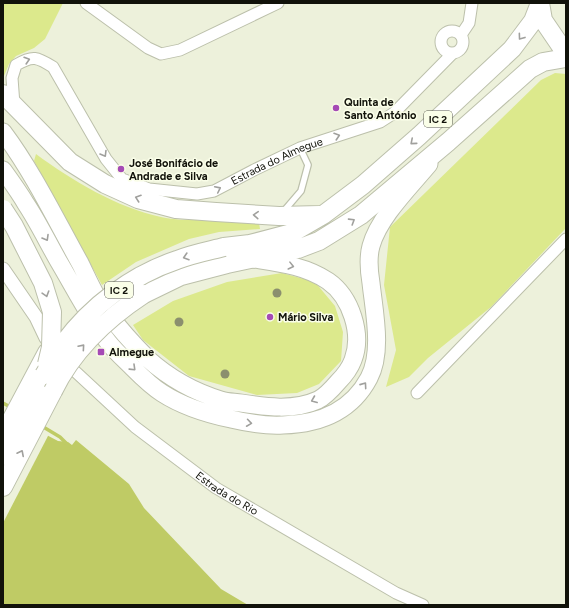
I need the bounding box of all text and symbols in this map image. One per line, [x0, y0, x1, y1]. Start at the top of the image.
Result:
one-way arrow [518, 33, 526, 40]
one-way arrow [24, 56, 31, 65]
place label: Quinta de Santo António [344, 96, 417, 122]
marker: Quinta de Santo António [331, 103, 341, 113]
road number: IC 2 [424, 111, 452, 127]
one-way arrow [333, 132, 340, 141]
street label: Estrada do Almegue [229, 135, 324, 188]
one-way arrow [410, 137, 417, 144]
one-way arrow [99, 150, 106, 157]
place label: José Bonifácio de Andrade e Silva [129, 157, 218, 183]
marker: José Bonifácio de Andrade e Silva [116, 164, 126, 174]
one-way arrow [214, 186, 222, 194]
one-way arrow [135, 195, 142, 203]
one-way arrow [253, 210, 259, 219]
one-way arrow [348, 218, 355, 225]
one-way arrow [41, 234, 48, 241]
one-way arrow [183, 252, 190, 261]
one-way arrow [287, 261, 294, 269]
road number: IC 2 [105, 282, 133, 298]
one-way arrow [41, 290, 50, 297]
place label: Mário Silva [278, 311, 333, 324]
marker: Mário Silva [265, 312, 275, 322]
one-way arrow [77, 344, 85, 352]
place label: Almegue [109, 346, 154, 359]
marker: Almegue [96, 347, 106, 357]
one-way arrow [128, 363, 136, 371]
one-way arrow [359, 382, 367, 389]
one-way arrow [311, 396, 318, 404]
one-way arrow [246, 418, 252, 427]
one-way arrow [16, 450, 24, 457]
street label: Estrada do Rio [193, 469, 260, 518]

